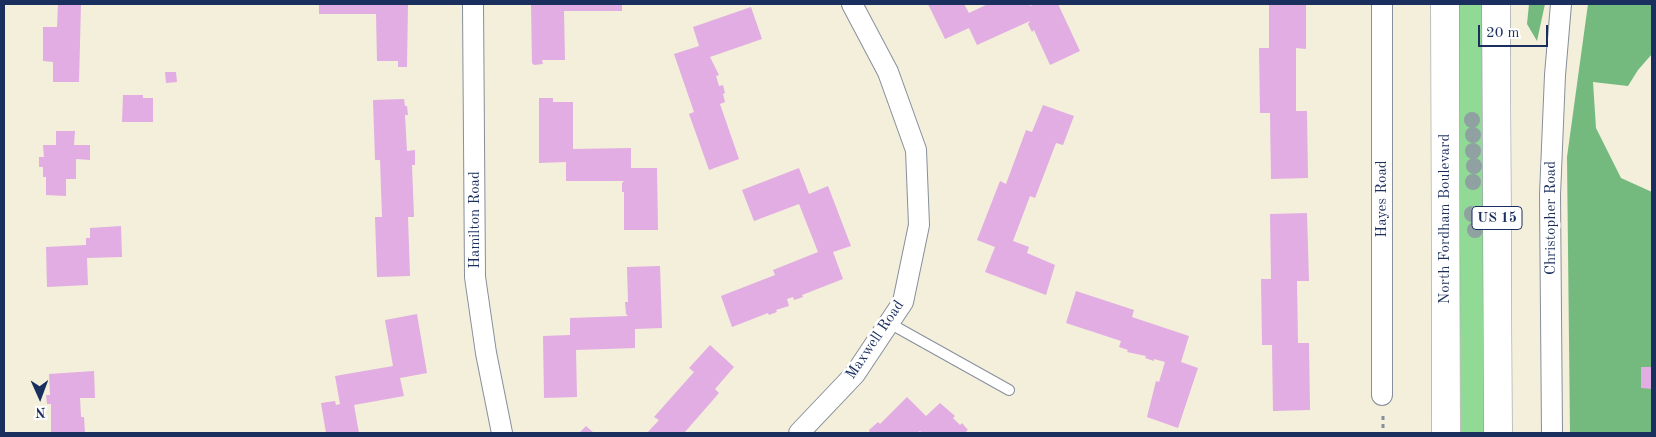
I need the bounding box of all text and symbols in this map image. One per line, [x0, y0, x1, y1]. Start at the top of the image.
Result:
scale bar [1481, 15, 1551, 47]
text: 20 m [1486, 26, 1520, 41]
street label: North Fordham Boulevard [1436, 134, 1454, 304]
street label: Hayes Road [1373, 160, 1391, 238]
street label: Christopher Road [1542, 161, 1560, 275]
street label: Hamilton Road [466, 171, 484, 269]
road number: US 15 [1472, 207, 1522, 230]
street label: Maxwell Road [842, 297, 908, 383]
north arrow [15, 372, 65, 422]
text: N [35, 405, 46, 419]

